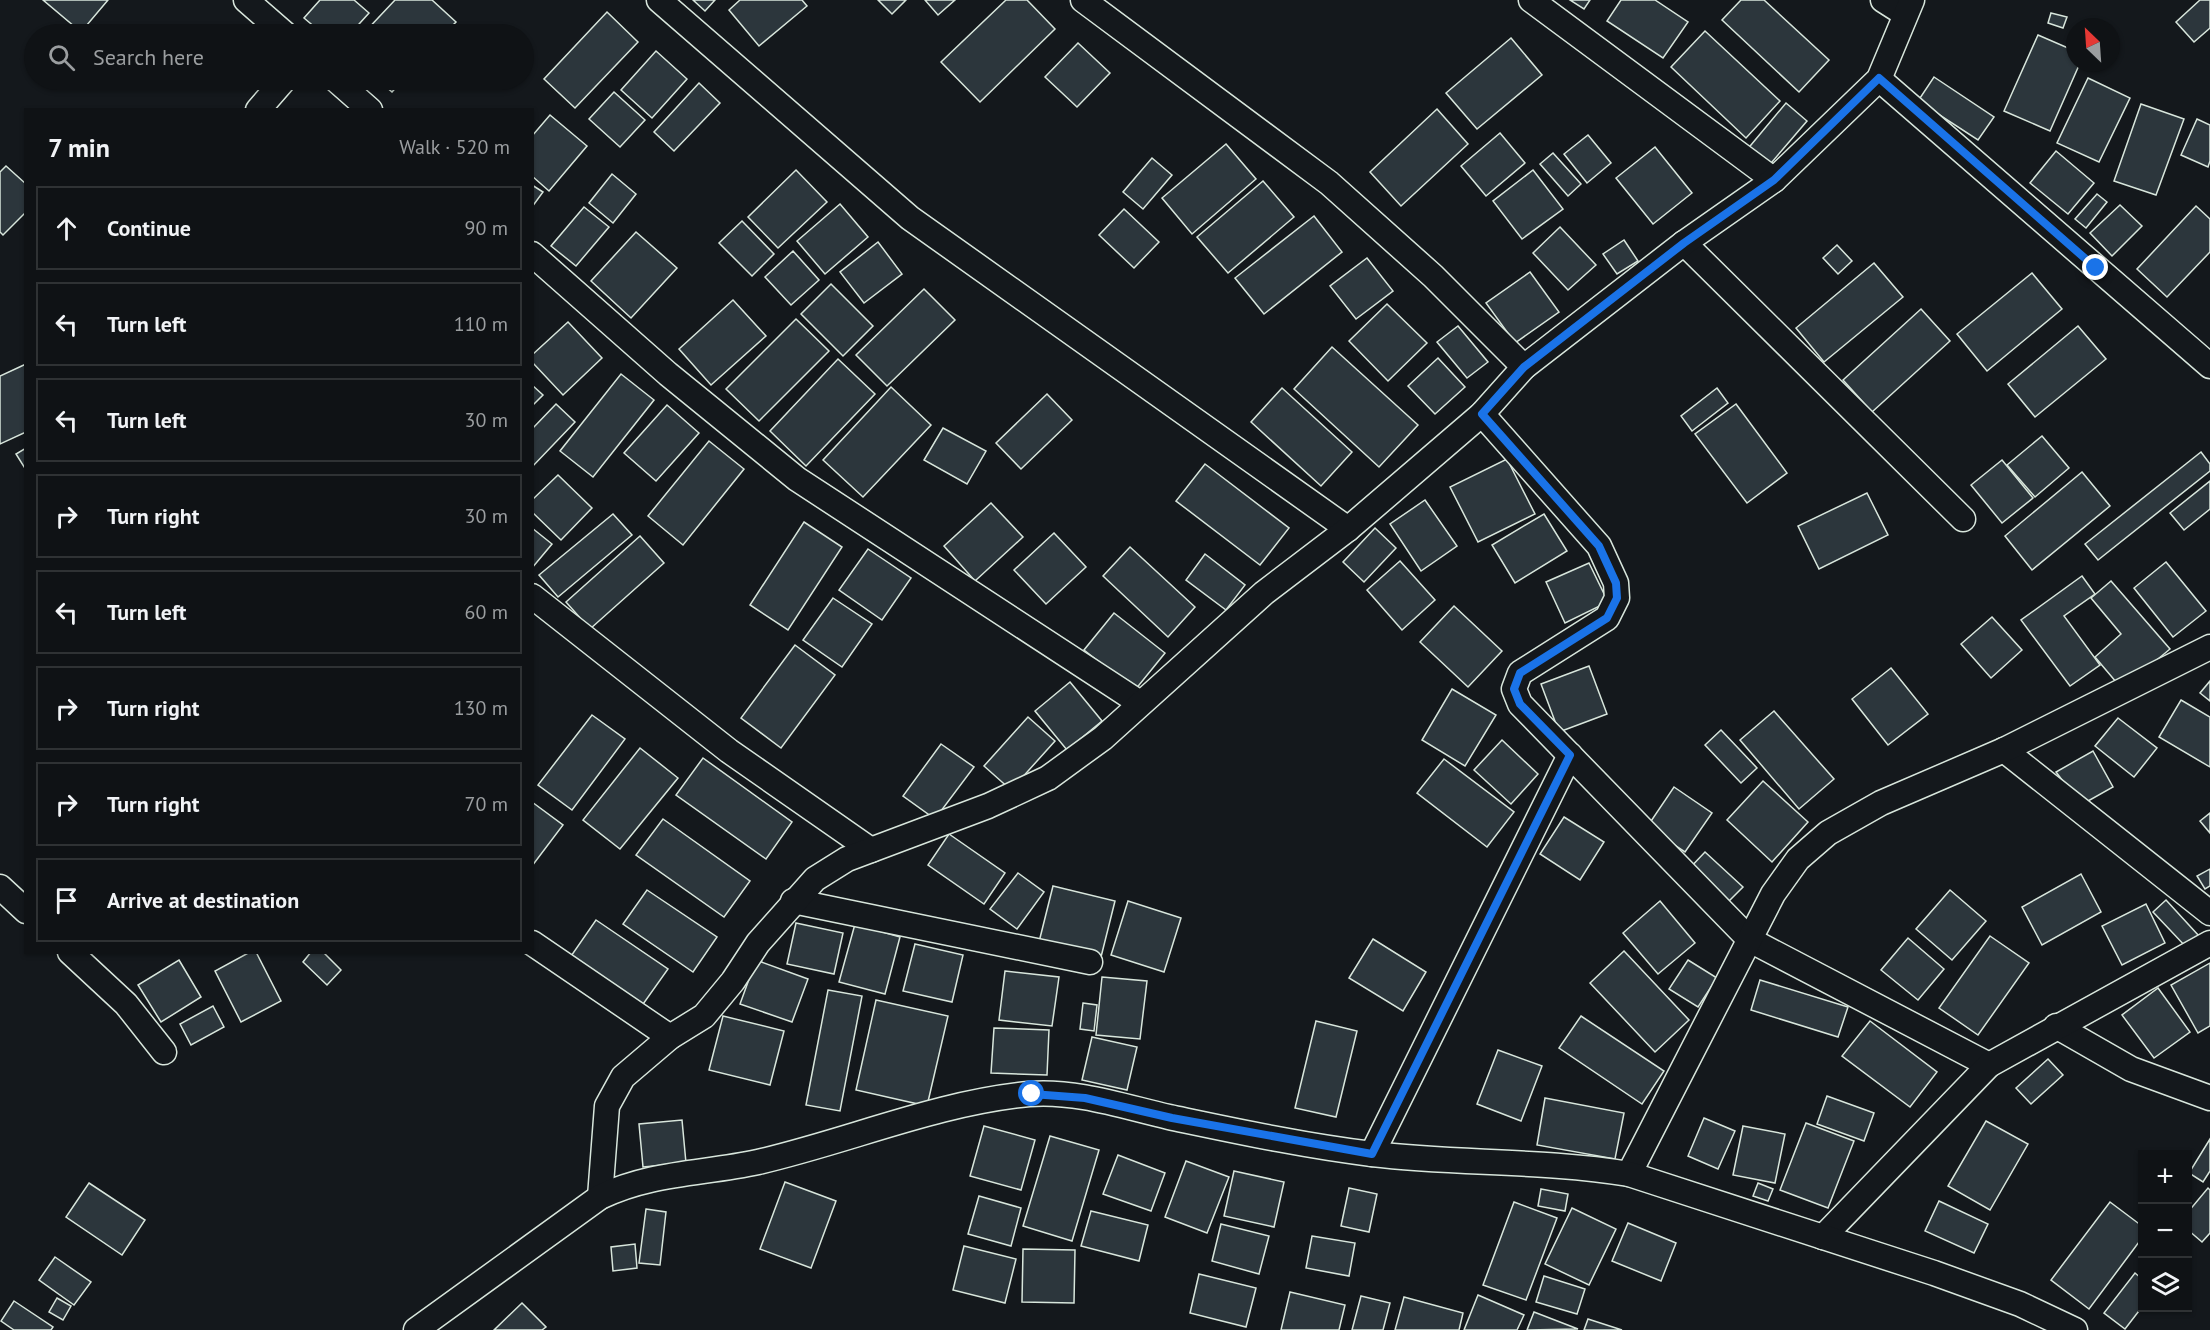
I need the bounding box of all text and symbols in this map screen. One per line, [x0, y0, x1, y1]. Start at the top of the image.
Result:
north arrow [2066, 18, 2120, 72]
search box [24, 24, 534, 90]
icon: search [45, 41, 78, 74]
text: Search here [93, 43, 204, 71]
text: 7 min [48, 131, 110, 164]
text: Walk · 520 m [399, 134, 510, 160]
icon: ahead [50, 212, 83, 245]
text: Continue [107, 214, 191, 242]
text: 90 m [465, 215, 508, 241]
route end [2082, 254, 2108, 280]
icon: left [50, 308, 83, 341]
text: Turn left [107, 310, 187, 338]
text: 110 m [454, 311, 508, 337]
icon: left [50, 404, 83, 437]
text: Turn left [107, 406, 187, 434]
text: 30 m [465, 407, 508, 433]
icon: right [50, 500, 83, 533]
text: Turn right [107, 502, 199, 530]
text: 30 m [465, 503, 508, 529]
icon: left [50, 596, 83, 629]
text: Turn left [107, 598, 187, 626]
text: 60 m [465, 599, 508, 625]
icon: right [50, 692, 83, 725]
text: Turn right [107, 694, 199, 722]
text: 130 m [454, 695, 508, 721]
icon: right [50, 788, 83, 821]
text: Turn right [107, 790, 199, 818]
text: 70 m [465, 791, 508, 817]
icon: arrive [50, 884, 83, 917]
text: Arrive at destination [107, 886, 299, 914]
route start [1018, 1080, 1044, 1106]
map controls [2138, 1150, 2192, 1312]
button: + [2138, 1150, 2192, 1204]
button: − [2138, 1204, 2192, 1258]
button: layers [2138, 1258, 2192, 1312]

